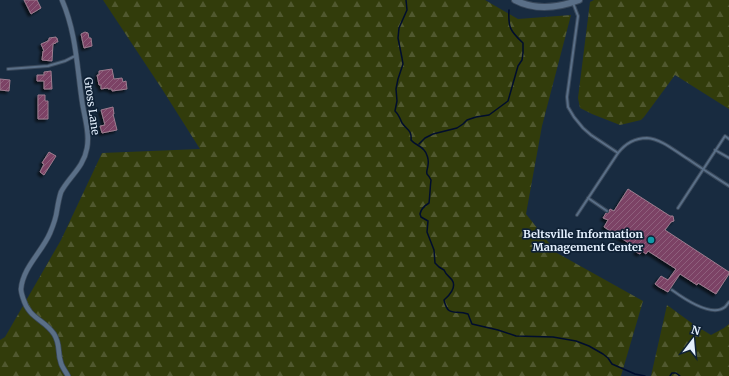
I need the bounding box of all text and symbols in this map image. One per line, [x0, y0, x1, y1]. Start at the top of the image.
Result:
street label: Gross Lane [81, 76, 103, 136]
place label: Beltsville Information Management Center [523, 227, 644, 254]
marker: Beltsville Information Management Center [646, 235, 656, 245]
north arrow [673, 320, 713, 360]
text: N [690, 322, 702, 338]

